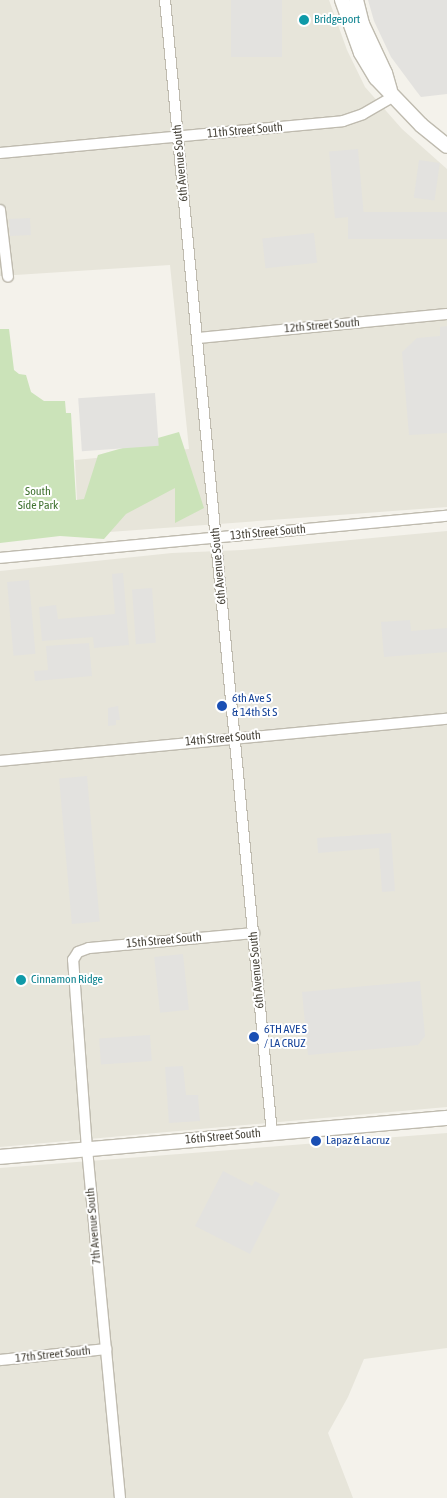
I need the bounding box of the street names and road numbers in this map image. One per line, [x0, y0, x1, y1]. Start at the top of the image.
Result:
street label: 11th Street South [207, 121, 283, 141]
street label: 6th Avenue South [170, 124, 192, 202]
street label: 12th Street South [284, 316, 360, 336]
street label: 13th Street South [230, 523, 306, 543]
street label: 6th Avenue South [208, 527, 230, 605]
street label: 14th Street South [185, 729, 261, 749]
street label: 15th Street South [126, 931, 202, 951]
street label: 6th Avenue South [246, 931, 268, 1009]
street label: 16th Street South [185, 1127, 261, 1147]
street label: 7th Avenue South [83, 1187, 105, 1265]
street label: 17th Street South [14, 1344, 92, 1366]

